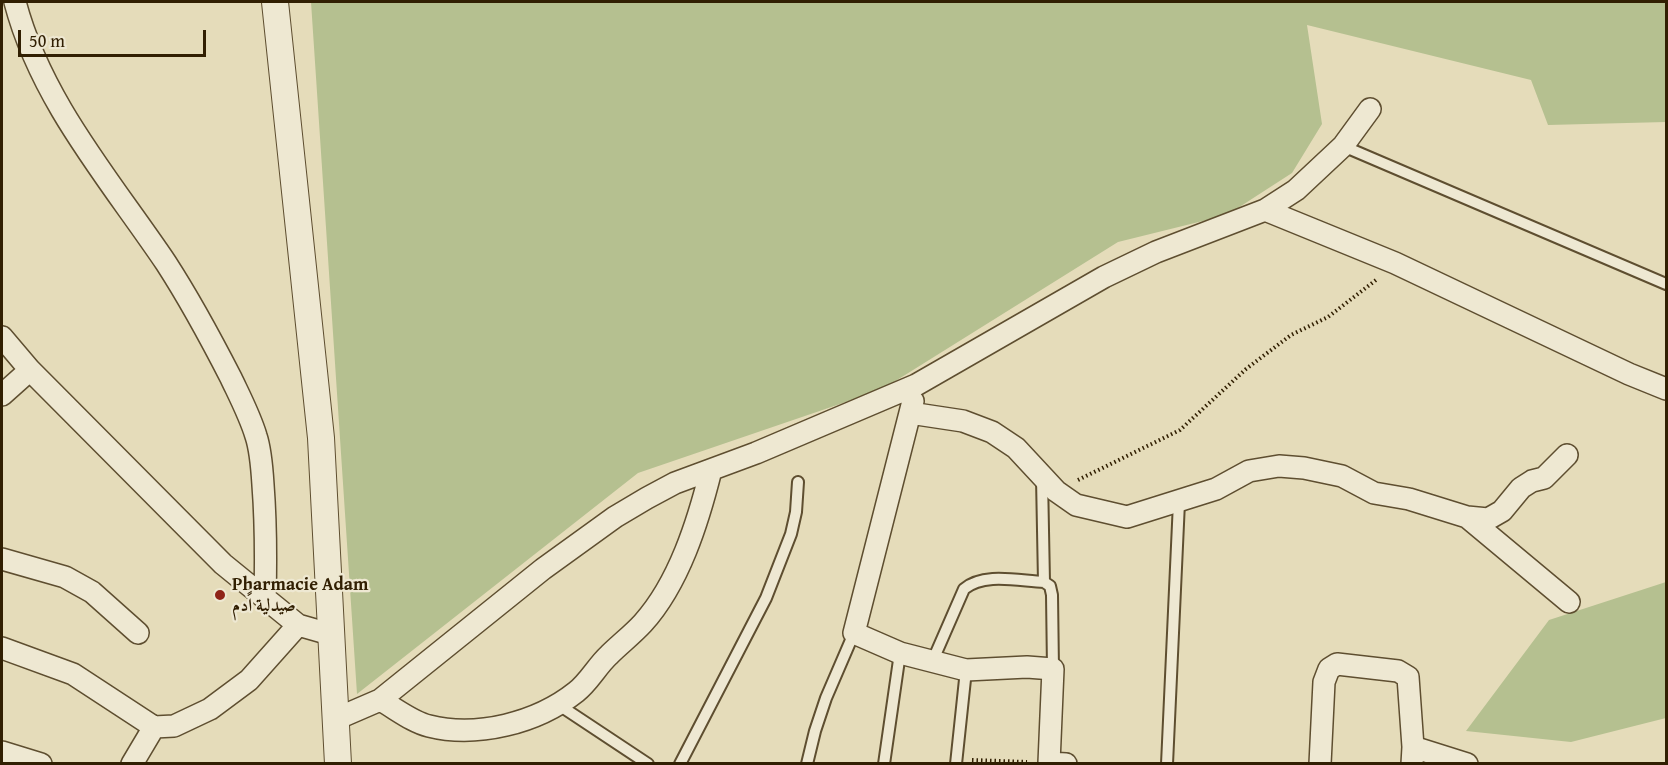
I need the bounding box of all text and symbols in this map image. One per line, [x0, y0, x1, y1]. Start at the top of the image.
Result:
scale bar [21, 18, 208, 56]
text: 50 m [29, 27, 65, 54]
place label: Pharmacie Adam صيدلية اًدم [232, 574, 368, 616]
marker: Pharmacie Adam صيدلية اًدم [213, 588, 227, 602]

